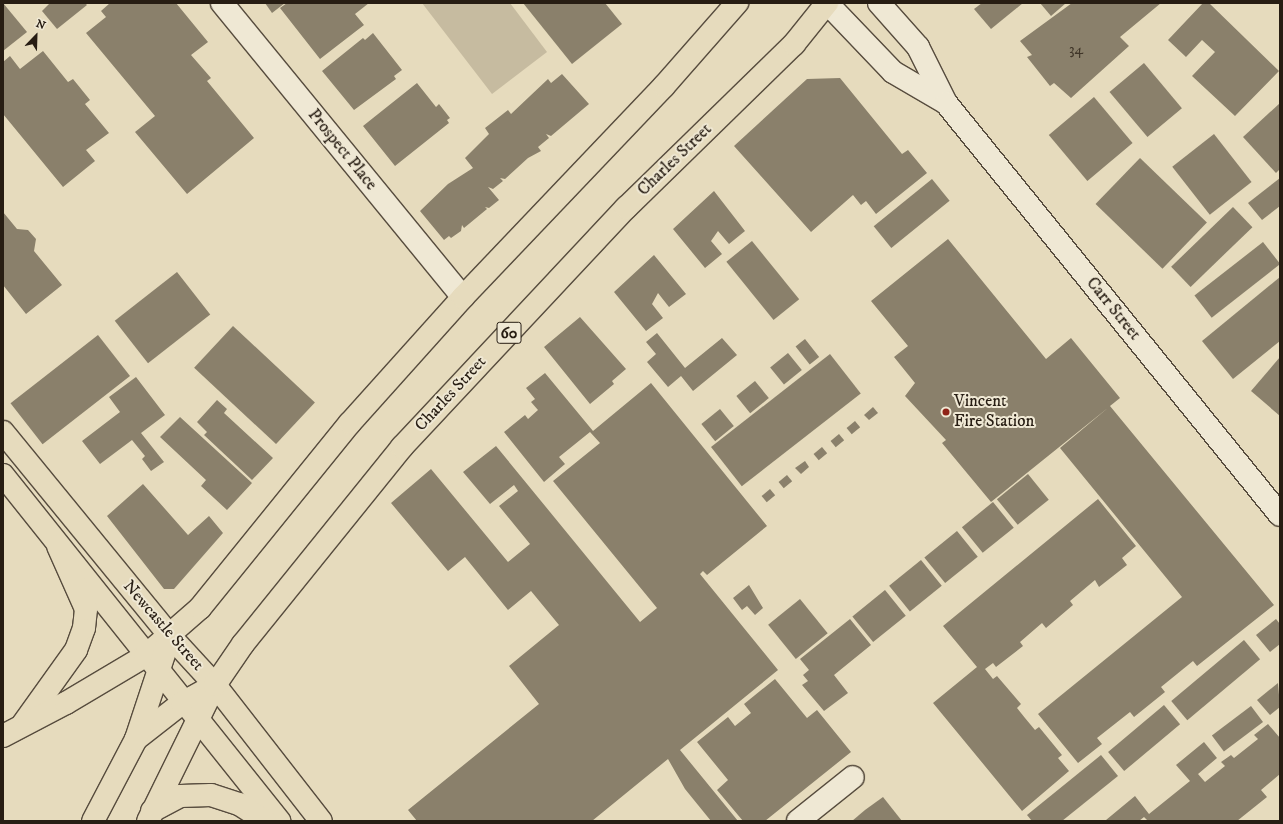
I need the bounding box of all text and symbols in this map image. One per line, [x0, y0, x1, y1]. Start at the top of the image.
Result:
north arrow [16, 16, 56, 56]
text: N [34, 17, 48, 33]
house number: 34 [1069, 41, 1083, 59]
street label: Prospect Place [303, 105, 381, 195]
street label: Charles Street [634, 120, 716, 200]
street label: Carr Street [1081, 273, 1145, 345]
road number: 60 [496, 319, 522, 347]
street label: Charles Street [411, 352, 491, 436]
place label: Vincent Fire Station [954, 392, 1034, 432]
marker: Vincent Fire Station [941, 407, 951, 417]
street label: Newcastle Street [118, 577, 208, 675]

